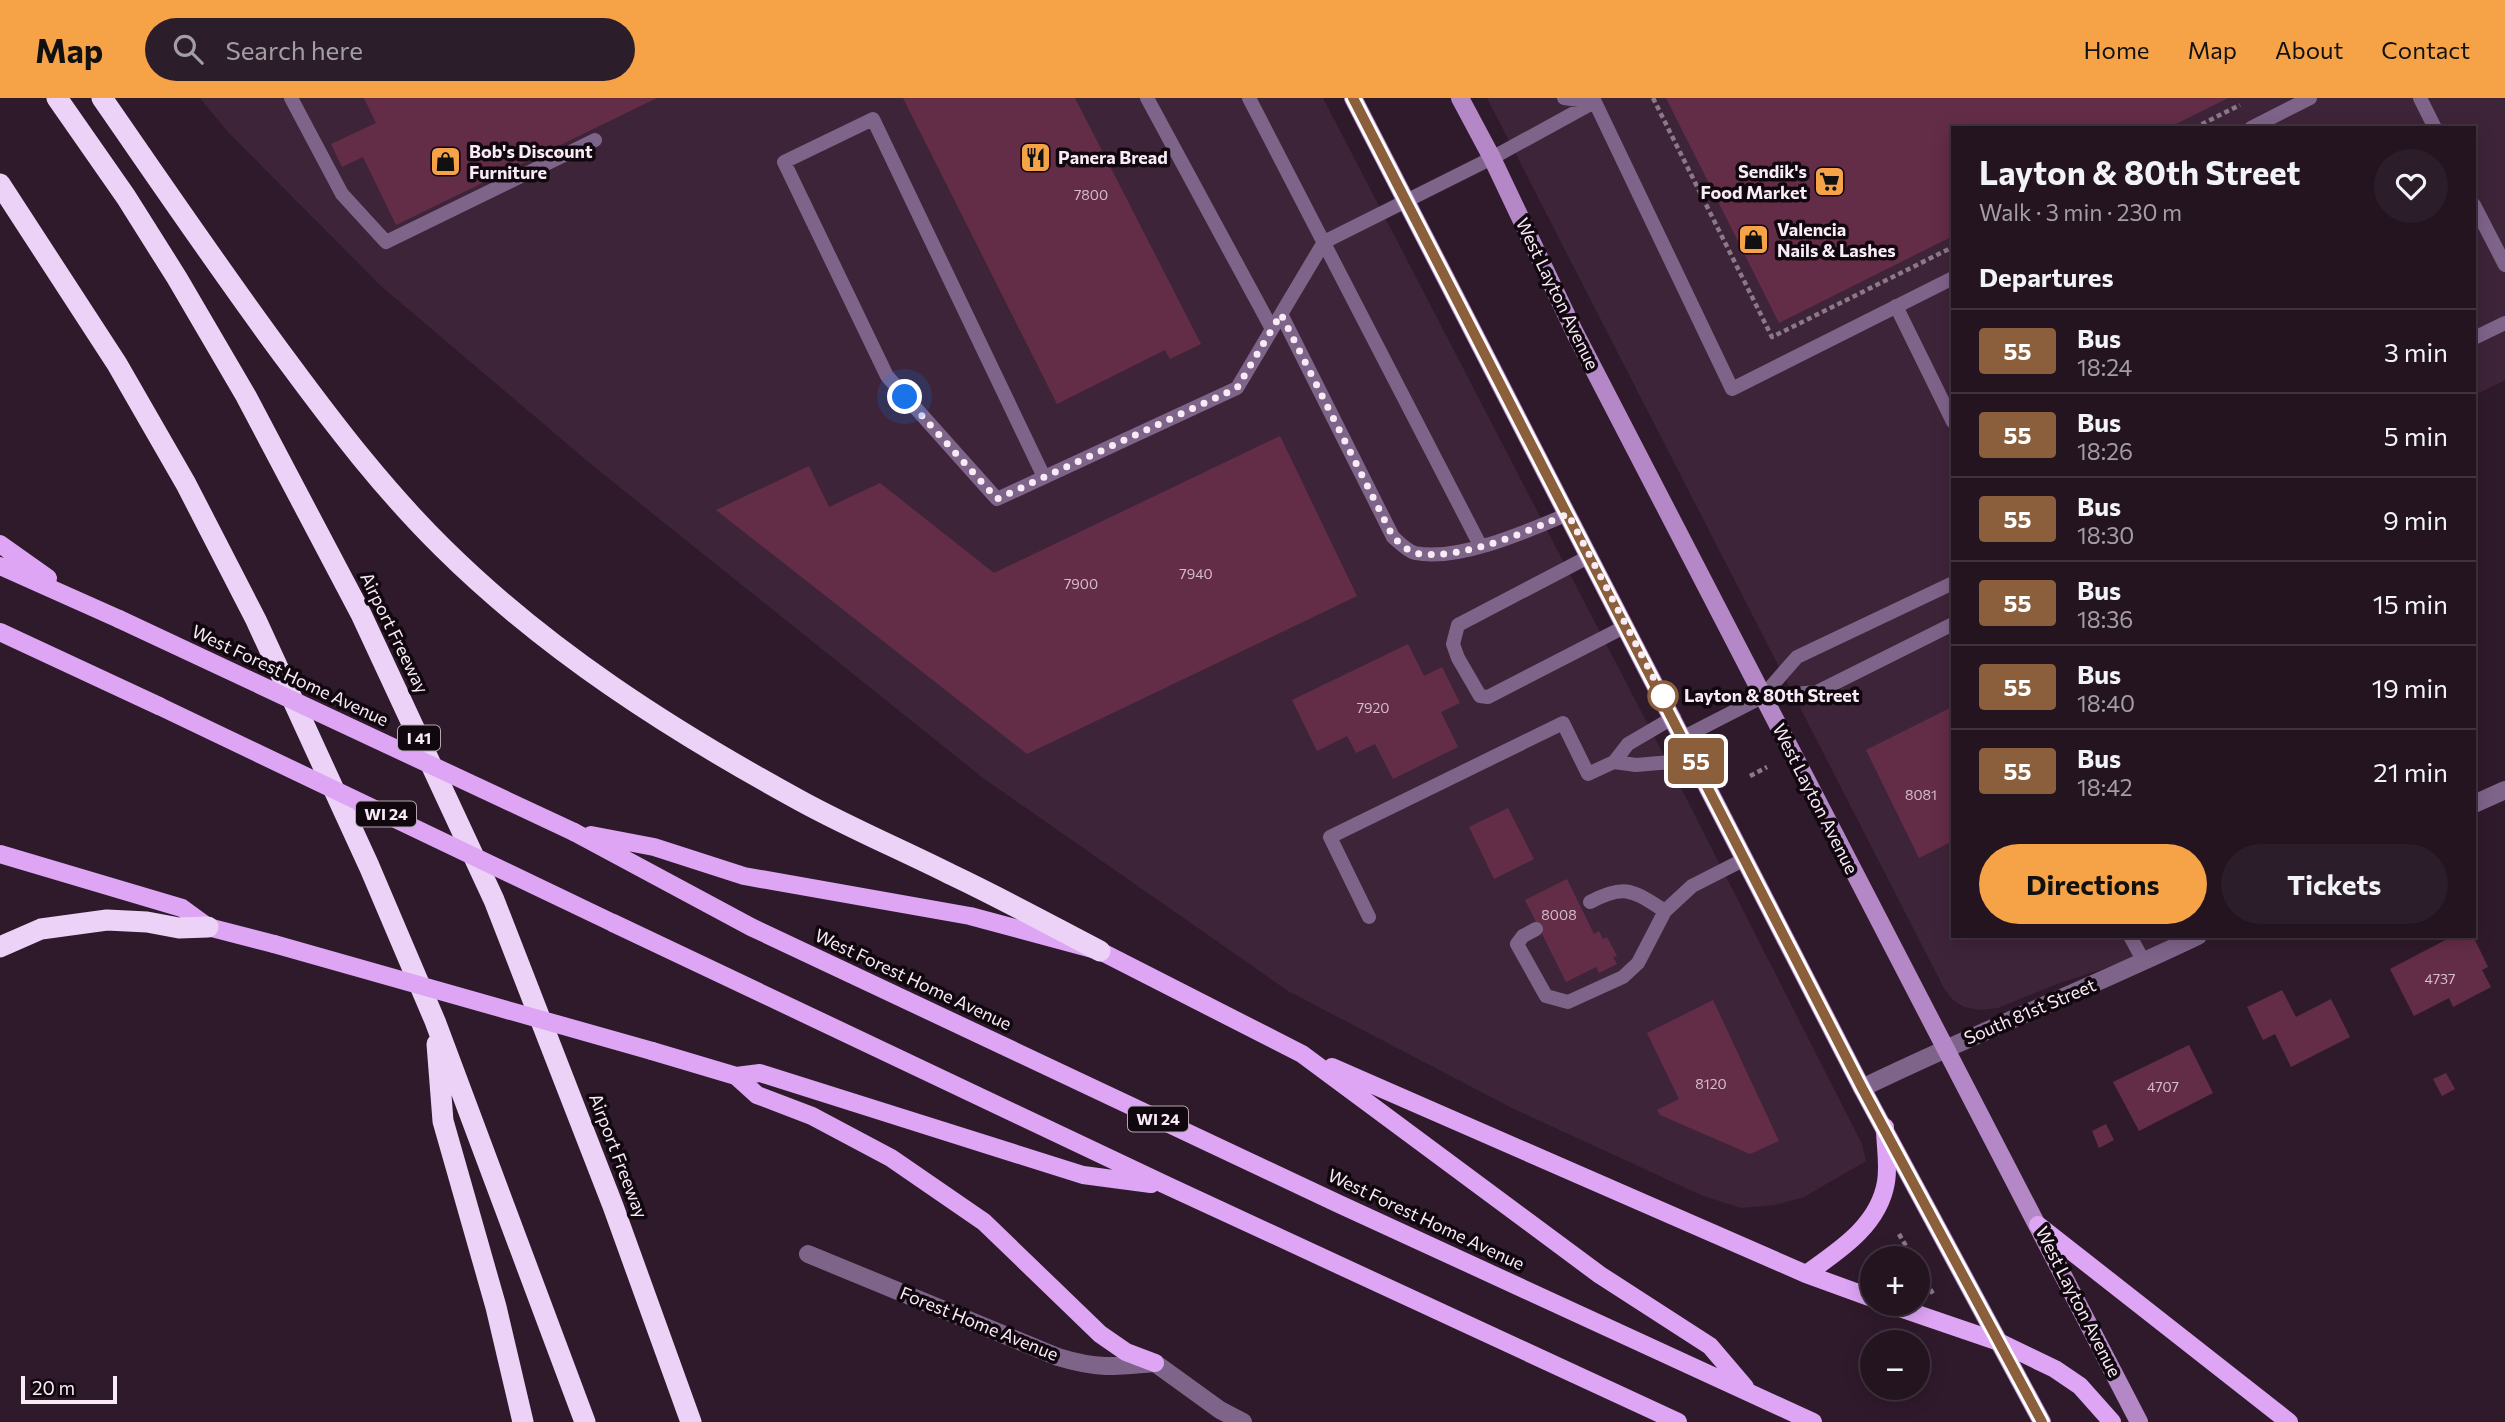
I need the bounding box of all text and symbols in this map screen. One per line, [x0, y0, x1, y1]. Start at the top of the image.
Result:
search box [145, 18, 635, 81]
text: Map [35, 29, 103, 70]
icon: search [169, 30, 207, 68]
text: Search here [225, 34, 363, 65]
text: Home [2084, 35, 2150, 64]
text: Map [2188, 35, 2237, 64]
text: About [2275, 35, 2343, 64]
text: Contact [2381, 35, 2470, 64]
place label: Bob's Discount Furniture [469, 140, 593, 183]
restaurant icon: Panera Bread [1018, 141, 1052, 175]
shop icon: Bob's Discount Furniture [429, 145, 463, 179]
place label: Panera Bread [1058, 146, 1168, 168]
button: heart [2374, 149, 2448, 223]
text: Layton & 80th Street [1979, 151, 2301, 192]
place label: Sendik's Food Market [1700, 160, 1807, 203]
supermarket icon: Sendik's Food Market [1813, 165, 1847, 199]
house number: 7800 [1074, 186, 1108, 203]
text: Walk · 3 min · 230 m [1979, 198, 2182, 226]
street label: West Layton Avenue [1512, 214, 1604, 373]
place label: Valencia Nails & Lashes [1777, 218, 1896, 261]
shop icon: Valencia Nails & Lashes [1737, 223, 1771, 257]
text: Departures [1979, 261, 2114, 292]
text: Bus [2077, 322, 2121, 353]
text: 55 [2004, 336, 2031, 365]
text: 3 min [2384, 336, 2448, 367]
text: 18:24 [2077, 353, 2132, 381]
your location [887, 379, 922, 414]
text: Bus [2077, 406, 2121, 437]
text: 55 [2004, 420, 2031, 449]
text: 5 min [2384, 420, 2448, 451]
text: 18:26 [2077, 437, 2133, 465]
text: Bus [2077, 490, 2121, 521]
text: 55 [2004, 504, 2031, 533]
text: 9 min [2383, 504, 2448, 535]
text: 18:30 [2077, 521, 2134, 549]
house number: 7940 [1179, 565, 1213, 582]
street label: Airport Freeway [356, 568, 434, 697]
text: Bus [2077, 574, 2121, 605]
house number: 7900 [1064, 575, 1098, 592]
text: 55 [2004, 588, 2031, 617]
text: 15 min [2373, 588, 2448, 619]
text: 18:36 [2077, 605, 2133, 633]
street label: West Forest Home Avenue [189, 620, 392, 730]
text: Bus [2077, 658, 2121, 689]
text: 55 [2004, 672, 2031, 701]
text: 19 min [2372, 672, 2448, 703]
marker: Layton & 80th Street [1648, 681, 1678, 711]
place label: Layton & 80th Street [1684, 684, 1860, 706]
text: 18:40 [2077, 689, 2135, 717]
house number: 7920 [1357, 699, 1389, 716]
street label: West Layton Avenue [1768, 720, 1863, 878]
road number: I 41 [398, 726, 440, 750]
line badge: 55 [1664, 738, 1728, 784]
text: Bus [2077, 742, 2121, 773]
text: 55 [1682, 746, 1710, 775]
text: 55 [2004, 756, 2031, 785]
text: 21 min [2373, 756, 2448, 787]
text: 18:42 [2077, 773, 2132, 801]
house number: 8081 [1905, 786, 1937, 803]
road number: WI 24 [356, 802, 416, 827]
button: Directions [1979, 844, 2207, 924]
button: Tickets [2221, 844, 2448, 924]
house number: 8008 [1541, 906, 1577, 923]
street label: West Forest Home Avenue [812, 924, 1015, 1034]
house number: 4737 [2425, 970, 2455, 987]
street label: South 81st Street [1960, 973, 2099, 1049]
house number: 8120 [1695, 1075, 1727, 1092]
house number: 4707 [2147, 1078, 2179, 1095]
street label: Airport Freeway [585, 1090, 653, 1221]
road number: WI 24 [1128, 1107, 1188, 1132]
street label: West Forest Home Avenue [1325, 1164, 1528, 1274]
street label: West Layton Avenue [2031, 1223, 2126, 1381]
map controls [1860, 1246, 1930, 1400]
button: + [1860, 1246, 1930, 1316]
street label: Forest Home Avenue [897, 1281, 1062, 1365]
button: − [1860, 1330, 1930, 1400]
scale bar [21, 1373, 117, 1405]
text: 20 m [32, 1376, 75, 1399]

